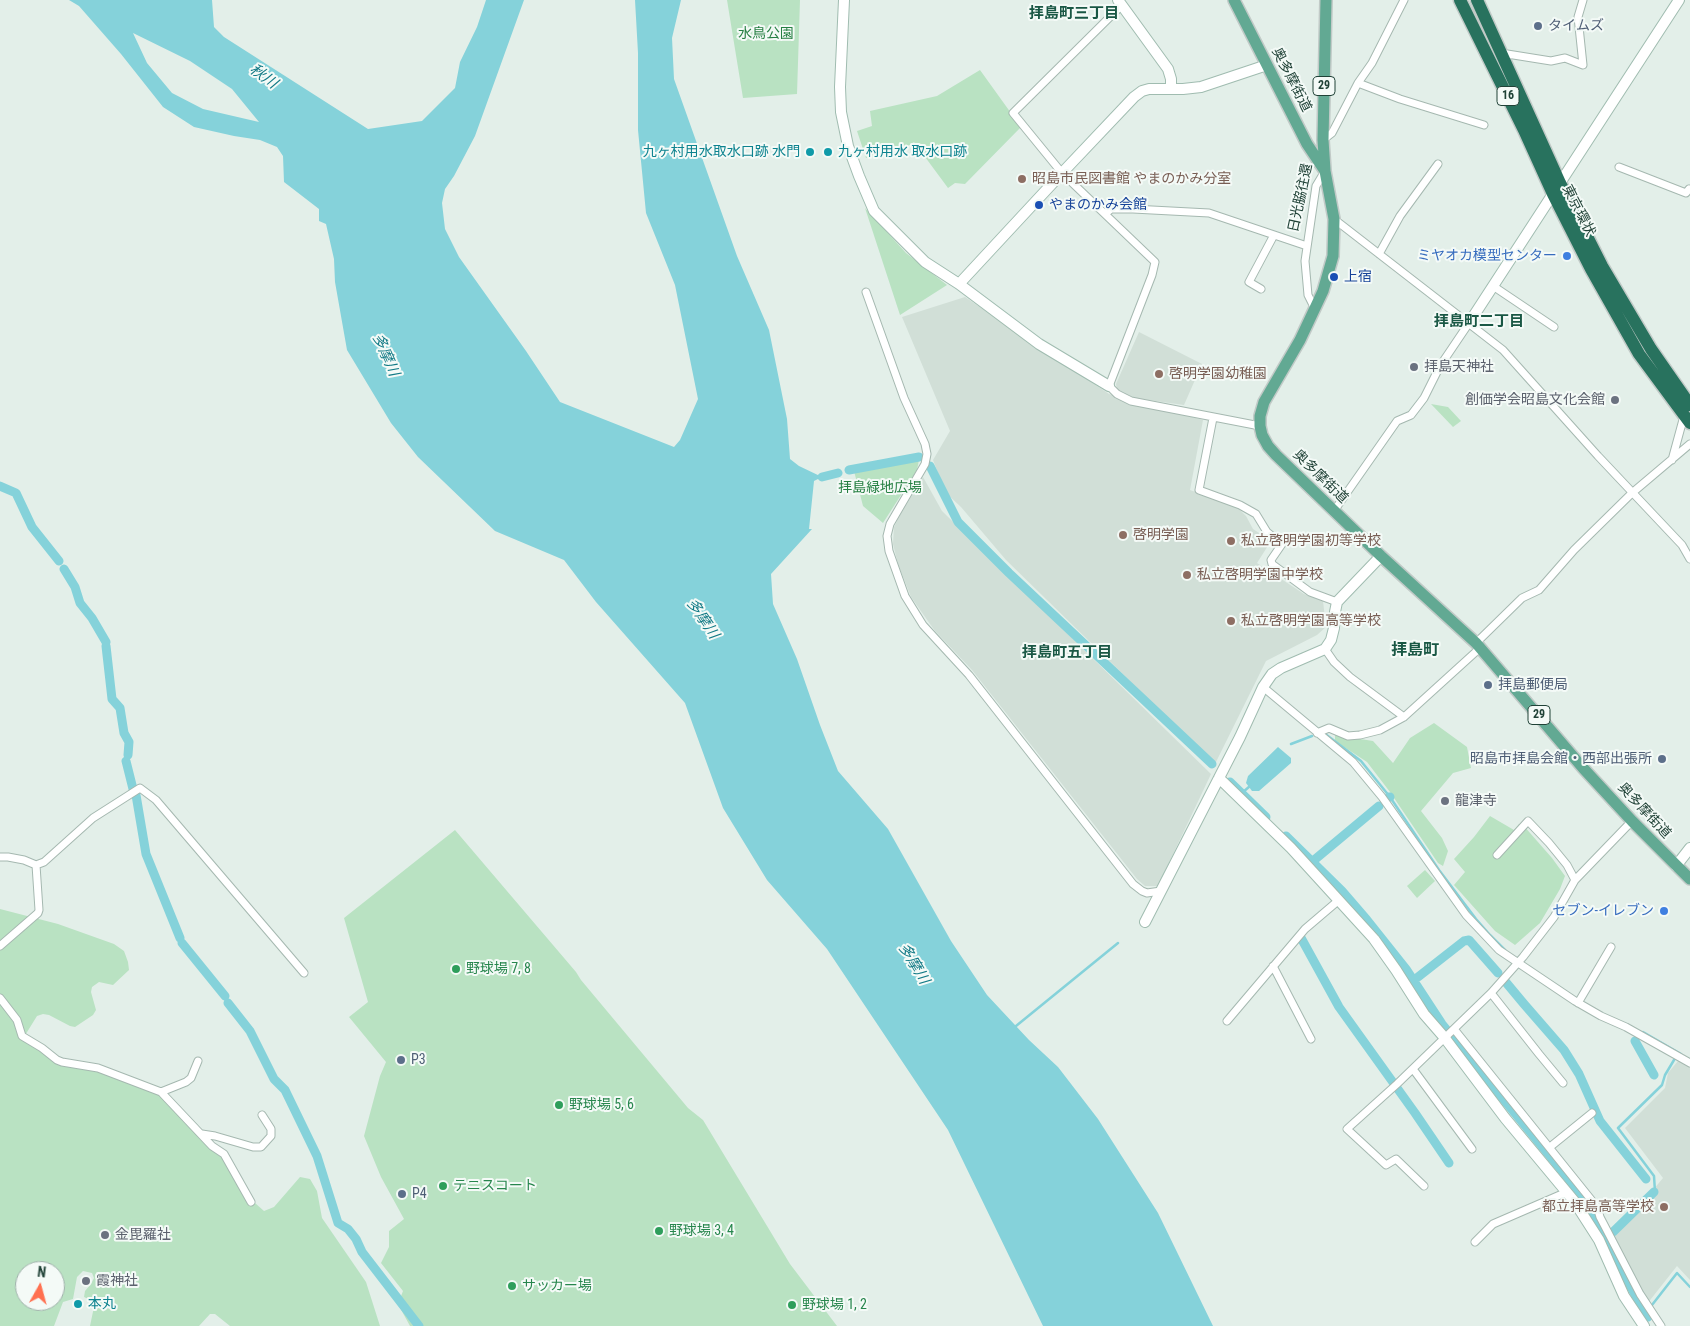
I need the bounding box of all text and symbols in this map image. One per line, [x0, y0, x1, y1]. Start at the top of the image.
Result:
district label: 拝島町三丁目 [1029, 5, 1119, 23]
place label: タイムズ [1548, 18, 1604, 34]
marker: タイムズ [1532, 20, 1544, 32]
park label: 水鳥公園 [738, 26, 794, 42]
street label: 奥多摩街道 [1268, 45, 1314, 115]
water label: 秋川 [246, 61, 280, 93]
road number: 29 [1313, 76, 1335, 95]
road number: 16 [1497, 86, 1519, 105]
place label: 九ヶ村用水取水口跡 水門 [643, 144, 800, 160]
place label: 九ヶ村用水 取水口跡 [838, 144, 967, 160]
marker: 九ヶ村用水取水口跡 水門 [804, 146, 816, 158]
marker: 九ヶ村用水 取水口跡 [822, 146, 834, 158]
street label: 日光脇往還 [1286, 162, 1316, 234]
place label: 昭島市民図書館 やまのかみ分室 [1032, 171, 1231, 187]
marker: 昭島市民図書館 やまのかみ分室 [1016, 173, 1028, 185]
street label: 東京環状 [1558, 182, 1598, 240]
place label: やまのかみ会館 [1049, 197, 1147, 213]
marker: やまのかみ会館 [1033, 199, 1045, 211]
place label: ミヤオカ模型センター [1417, 248, 1557, 264]
marker: ミヤオカ模型センター [1561, 250, 1573, 262]
place label: 上宿 [1344, 269, 1372, 285]
marker: 上宿 [1328, 271, 1340, 283]
district label: 拝島町二丁目 [1434, 313, 1524, 331]
water label: 多摩川 [368, 331, 402, 379]
place label: 拝島天神社 [1424, 359, 1494, 375]
marker: 拝島天神社 [1408, 361, 1420, 373]
place label: 啓明学園幼稚園 [1169, 366, 1267, 382]
marker: 啓明学園幼稚園 [1153, 368, 1165, 380]
place label: 創価学会昭島文化会館 [1465, 392, 1605, 408]
marker: 創価学会昭島文化会館 [1609, 394, 1621, 406]
street label: 奥多摩街道 [1289, 447, 1351, 507]
park label: 拝島緑地広場 [838, 480, 922, 496]
place label: 啓明学園 [1133, 527, 1189, 543]
marker: 啓明学園 [1117, 529, 1129, 541]
place label: 私立啓明学園初等学校 [1241, 533, 1381, 549]
marker: 私立啓明学園初等学校 [1225, 535, 1237, 547]
place label: 私立啓明学園中学校 [1197, 567, 1323, 583]
marker: 私立啓明学園中学校 [1181, 569, 1193, 581]
water label: 多摩川 [682, 595, 722, 643]
place label: 私立啓明学園高等学校 [1241, 613, 1381, 629]
marker: 私立啓明学園高等学校 [1225, 615, 1237, 627]
district label: 拝島町 [1391, 641, 1439, 661]
district label: 拝島町五丁目 [1022, 644, 1112, 662]
place label: 拝島郵便局 [1498, 677, 1568, 693]
marker: 拝島郵便局 [1482, 679, 1494, 691]
road number: 29 [1528, 706, 1550, 724]
place label: 昭島市拝島会館・西部出張所 [1470, 751, 1652, 767]
marker: 昭島市拝島会館・西部出張所 [1656, 753, 1668, 765]
street label: 奥多摩街道 [1614, 780, 1674, 842]
place label: 龍津寺 [1455, 793, 1497, 809]
marker: 龍津寺 [1439, 795, 1451, 807]
place label: セブン-イレブン [1553, 903, 1654, 919]
marker: セブン-イレブン [1658, 905, 1670, 917]
water label: 多摩川 [894, 940, 932, 988]
place label: 野球場 7, 8 [466, 961, 531, 977]
marker: 野球場 7, 8 [450, 963, 462, 975]
place label: P3 [411, 1052, 426, 1068]
marker: P3 [395, 1054, 407, 1066]
place label: 野球場 5, 6 [569, 1097, 634, 1113]
marker: 野球場 5, 6 [553, 1099, 565, 1111]
place label: テニスコート [453, 1178, 537, 1194]
marker: テニスコート [437, 1180, 449, 1192]
place label: P4 [412, 1186, 427, 1202]
marker: P4 [396, 1188, 408, 1200]
place label: 都立拝島高等学校 [1542, 1199, 1654, 1215]
marker: 都立拝島高等学校 [1658, 1201, 1670, 1213]
place label: 野球場 3, 4 [669, 1223, 734, 1239]
marker: 野球場 3, 4 [653, 1225, 665, 1237]
place label: 金毘羅社 [115, 1227, 171, 1243]
marker: 金毘羅社 [99, 1229, 111, 1241]
north arrow [15, 1261, 65, 1311]
text: N [36, 1264, 47, 1281]
place label: 霞神社 [96, 1273, 138, 1289]
marker: 霞神社 [80, 1275, 92, 1287]
place label: サッカー場 [522, 1278, 592, 1294]
marker: サッカー場 [506, 1280, 518, 1292]
place label: 本丸 [88, 1296, 116, 1312]
place label: 野球場 1, 2 [802, 1297, 867, 1313]
marker: 本丸 [72, 1298, 84, 1310]
marker: 野球場 1, 2 [786, 1299, 798, 1311]

